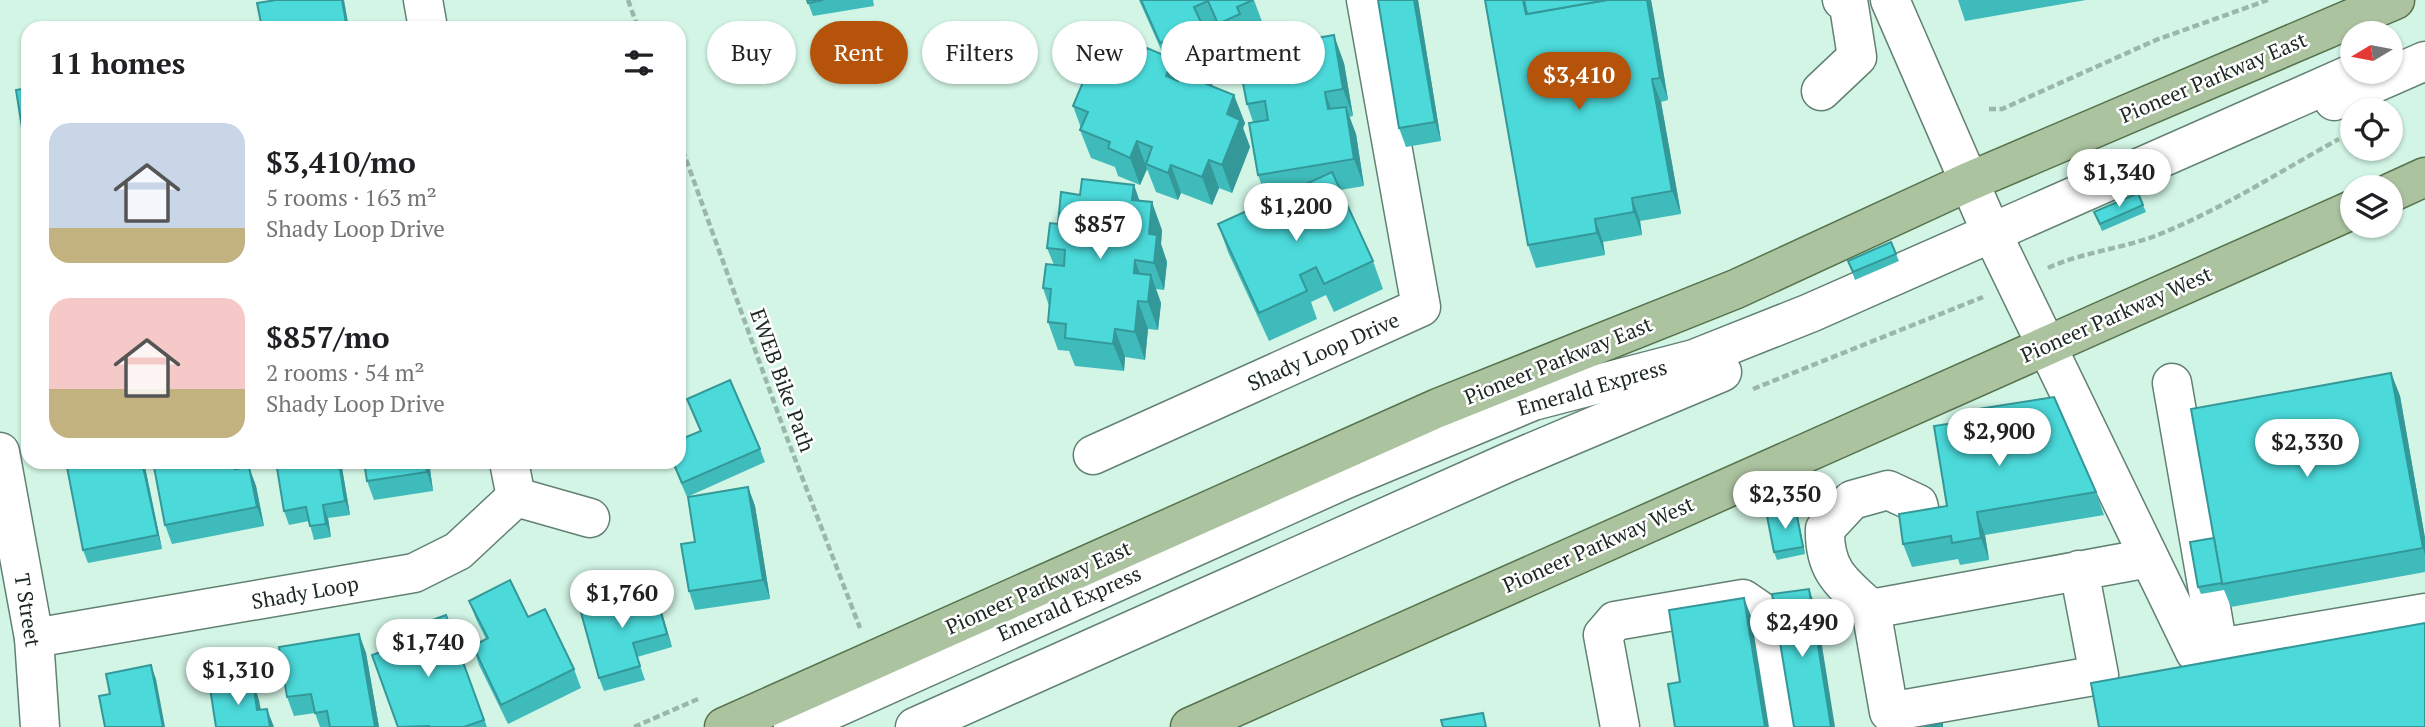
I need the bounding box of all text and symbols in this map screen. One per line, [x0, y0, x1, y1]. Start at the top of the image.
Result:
chip: Buy [707, 21, 796, 84]
chip: Rent [810, 21, 908, 84]
chip: Filters [922, 21, 1038, 84]
chip: New [1052, 21, 1147, 84]
chip: Apartment [1161, 21, 1325, 84]
north arrow [2340, 21, 2403, 84]
map controls [2340, 21, 2403, 238]
street label: Pioneer Parkway East [2115, 25, 2311, 129]
text: 11 homes [49, 43, 185, 83]
icon: filters [620, 44, 658, 82]
pin: $3,410 [1522, 52, 1636, 112]
text: $3,410 [1543, 59, 1615, 90]
button: locate [2340, 98, 2403, 161]
text: $3,410/mo [266, 142, 416, 182]
pin: $1,340 [2062, 150, 2176, 209]
icon: home [105, 151, 189, 235]
text: $1,340 [2083, 156, 2155, 187]
button: layers [2340, 175, 2403, 238]
text: 5 rooms · 163 m² [266, 182, 437, 213]
pin: $1,200 [1239, 184, 1353, 243]
text: $1,200 [1260, 190, 1332, 221]
pin: $857 [1059, 202, 1141, 261]
text: $857 [1074, 208, 1126, 239]
text: Shady Loop Drive [266, 213, 445, 244]
street label: Pioneer Parkway West [2016, 259, 2216, 369]
street label: EWEB Bike Path [744, 304, 822, 456]
street label: Shady Loop Drive [1243, 305, 1403, 397]
street label: Pioneer Parkway East [1460, 309, 1656, 411]
text: $857/mo [266, 317, 390, 357]
icon: home [105, 326, 189, 410]
street label: Emerald Express [1514, 352, 1670, 422]
text: 2 rooms · 54 m² [266, 357, 425, 388]
text: Shady Loop Drive [266, 388, 445, 419]
pin: $2,900 [1942, 408, 2056, 468]
text: $2,900 [1963, 415, 2035, 446]
pin: $2,330 [2250, 420, 2364, 479]
text: $2,330 [2271, 426, 2343, 457]
pin: $2,350 [1728, 472, 1842, 531]
text: $2,350 [1749, 478, 1821, 509]
street label: Pioneer Parkway West [1498, 489, 1698, 599]
street label: Pioneer Parkway East [941, 533, 1135, 641]
street label: Emerald Express [993, 559, 1145, 647]
street label: Shady Loop [249, 569, 361, 615]
pin: $1,760 [565, 570, 679, 630]
street label: T Street [8, 571, 48, 649]
text: $1,760 [586, 577, 658, 608]
pin: $2,490 [1745, 600, 1859, 659]
text: $2,490 [1766, 606, 1838, 637]
pin: $1,740 [371, 620, 485, 679]
text: $1,740 [392, 626, 464, 657]
pin: $1,310 [181, 648, 295, 707]
text: $1,310 [202, 654, 274, 685]

